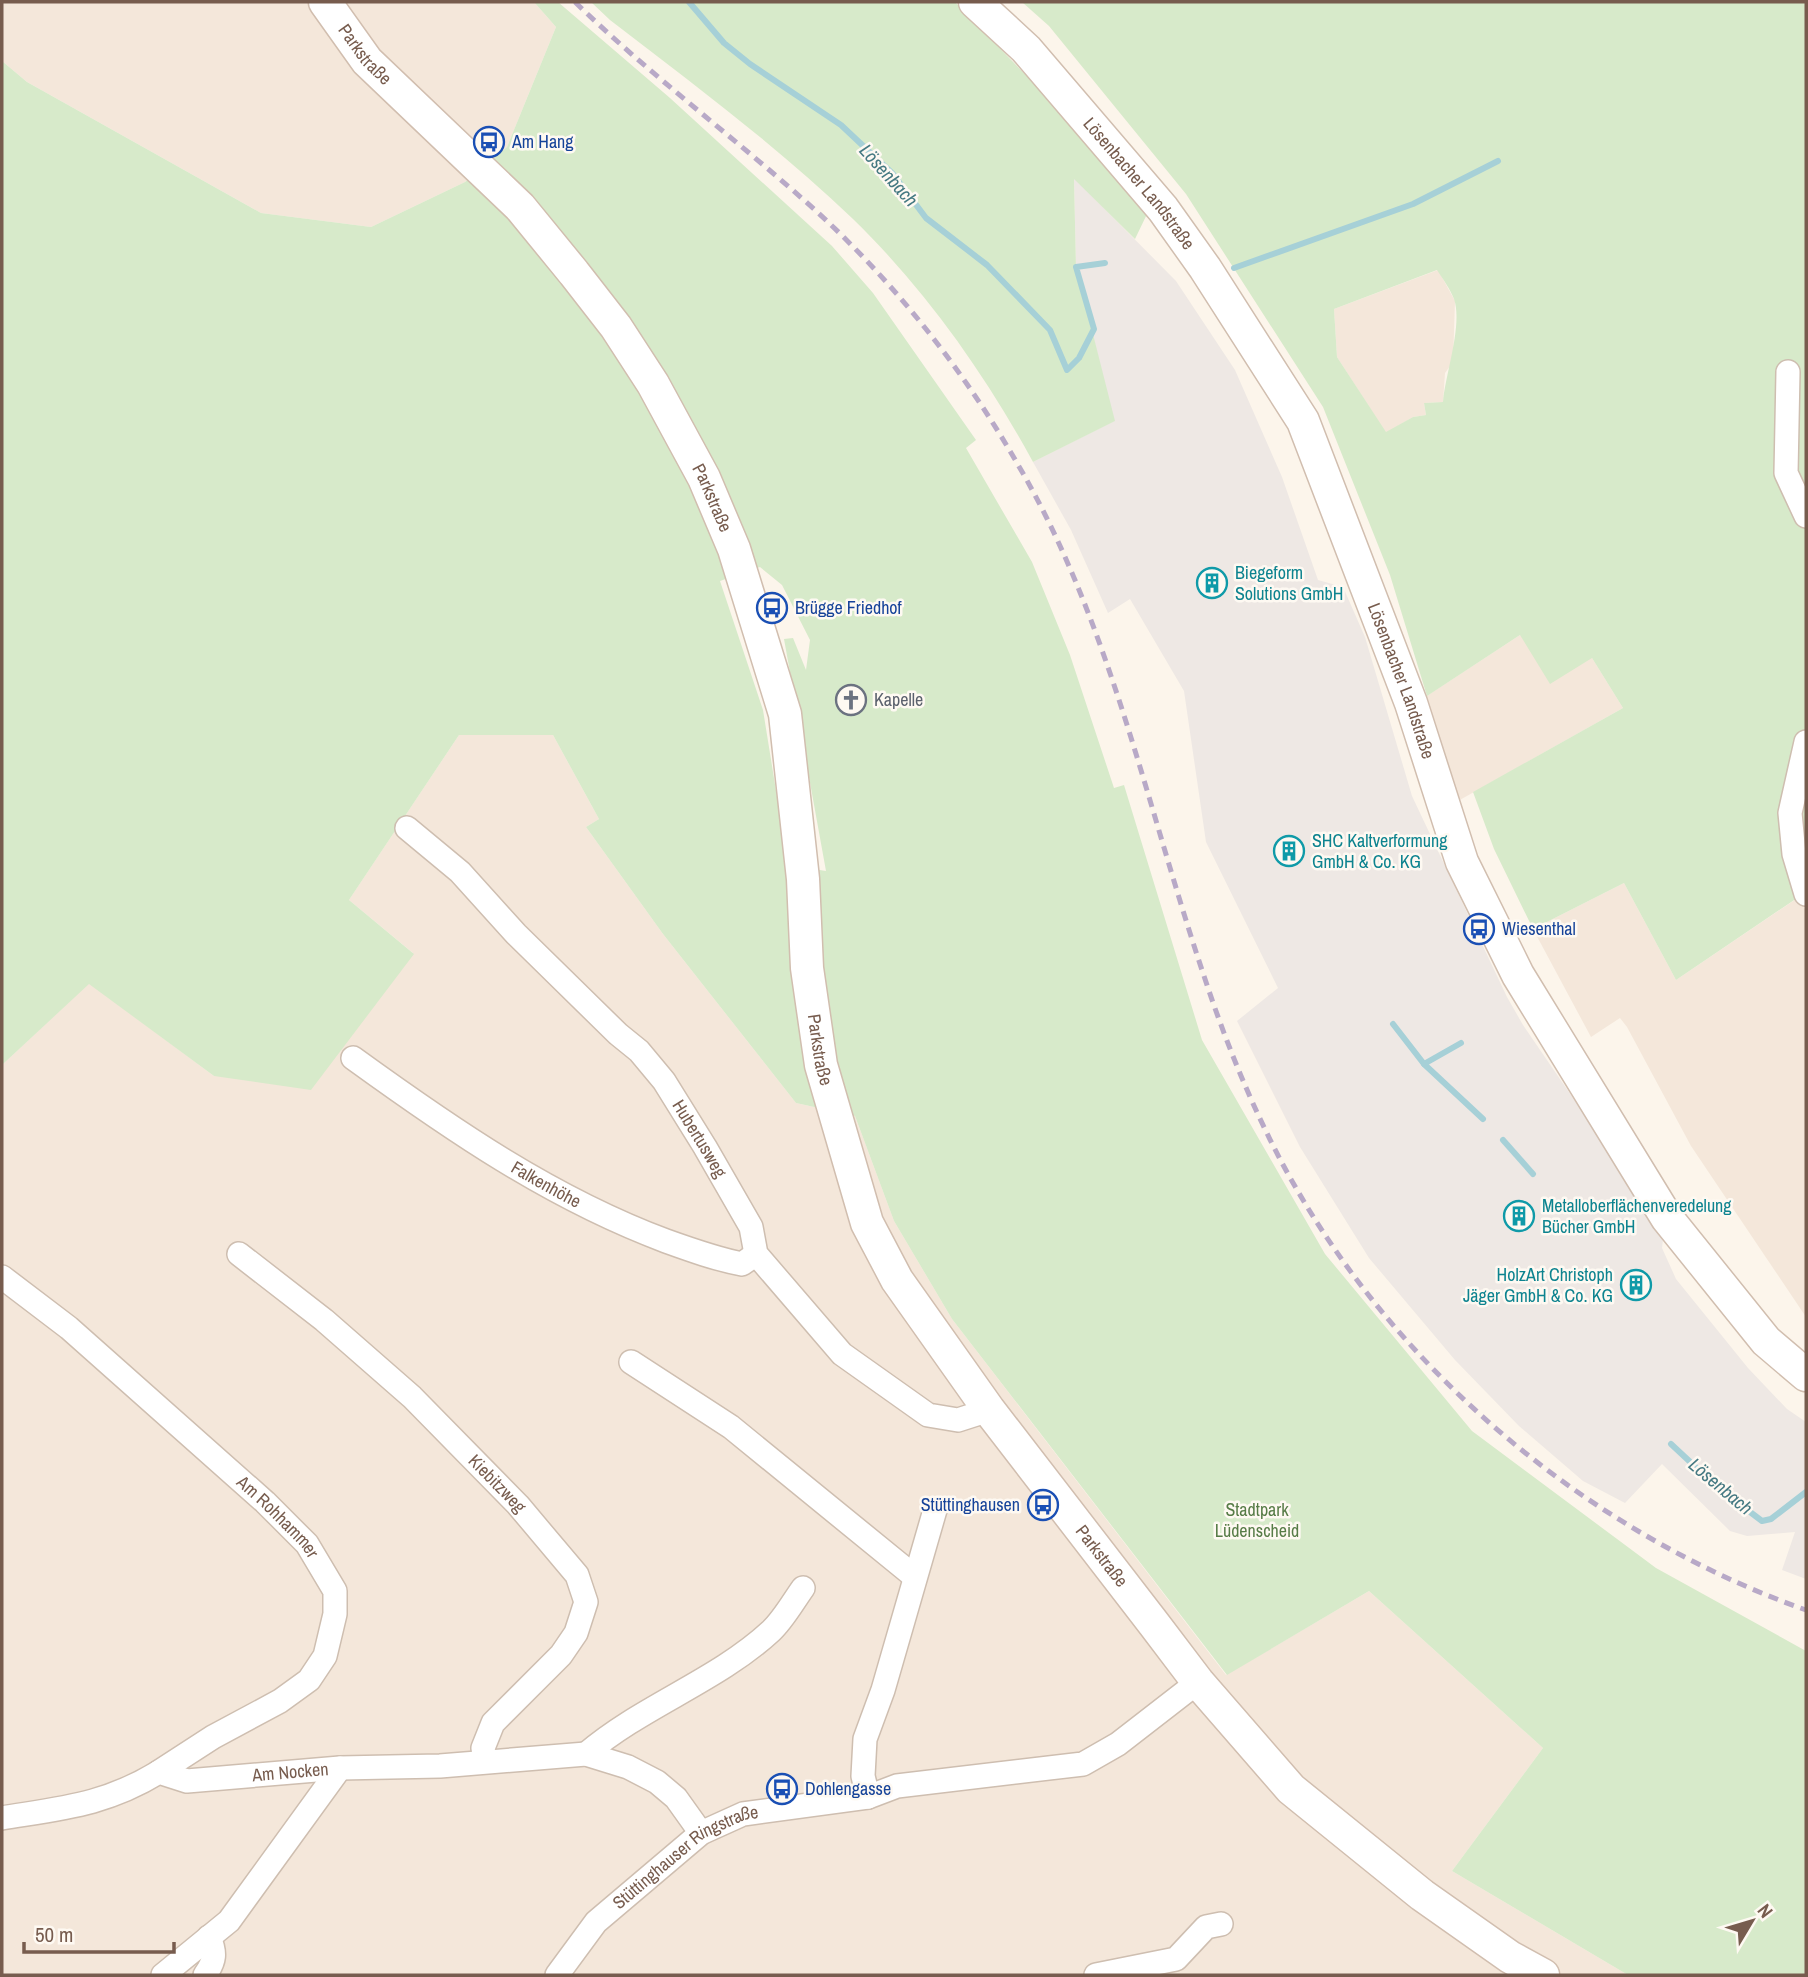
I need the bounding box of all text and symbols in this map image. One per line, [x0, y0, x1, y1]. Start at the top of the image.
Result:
street label: Parkstraße [333, 19, 397, 90]
street label: Lösenbacher Landstraße [1078, 112, 1201, 254]
bus stop icon: Am Hang [472, 125, 506, 159]
place label: Am Hang [511, 129, 574, 154]
water label: Lösenbach [854, 138, 924, 212]
street label: Parkstraße [686, 459, 738, 536]
place label: Biegeform Solutions GmbH [1235, 560, 1343, 606]
building icon: Biegeform Solutions GmbH [1195, 566, 1229, 600]
bus stop icon: Brügge Friedhof [755, 591, 789, 625]
place label: Brügge Friedhof [795, 595, 903, 620]
street label: Lösenbacher Landstraße [1362, 599, 1441, 762]
church icon: Kapelle [834, 683, 868, 717]
place label: Kapelle [874, 687, 923, 712]
place label: SHC Kaltverformung GmbH & Co. KG [1312, 828, 1448, 874]
building icon: SHC Kaltverformung GmbH & Co. KG [1272, 834, 1306, 868]
bus stop icon: Wiesenthal [1462, 912, 1496, 946]
place label: Wiesenthal [1502, 916, 1576, 941]
street label: Parkstraße [802, 1012, 839, 1088]
street label: Hubertusweg [667, 1095, 733, 1183]
street label: Falkenhöhe [507, 1155, 586, 1214]
place label: Metalloberflächenveredelung Bücher GmbH [1542, 1193, 1732, 1239]
building icon: Metalloberflächenveredelung Bücher GmbH [1502, 1199, 1536, 1233]
place label: HolzArt Christoph Jäger GmbH & Co. KG [1463, 1262, 1613, 1308]
building icon: HolzArt Christoph Jäger GmbH & Co. KG [1619, 1268, 1653, 1302]
street label: Kiebitzweg [463, 1448, 533, 1518]
water label: Lösenbach [1683, 1452, 1759, 1520]
street label: Am Rohhammer [231, 1469, 325, 1562]
bus stop icon: Stüttinghausen [1026, 1488, 1060, 1522]
place label: Stüttinghausen [921, 1492, 1020, 1517]
park label: Stadtpark Lüdenscheid [1215, 1497, 1299, 1543]
street label: Parkstraße [1070, 1519, 1134, 1592]
street label: Am Nocken [250, 1756, 329, 1787]
bus stop icon: Dohlengasse [765, 1772, 799, 1806]
place label: Dohlengasse [805, 1776, 891, 1801]
street label: Stüttinghauser Ringstraße [607, 1799, 760, 1915]
north arrow [1717, 1886, 1787, 1956]
text: N [1752, 1898, 1779, 1923]
scale bar [24, 1910, 175, 1954]
text: 50 m [35, 1920, 73, 1949]

